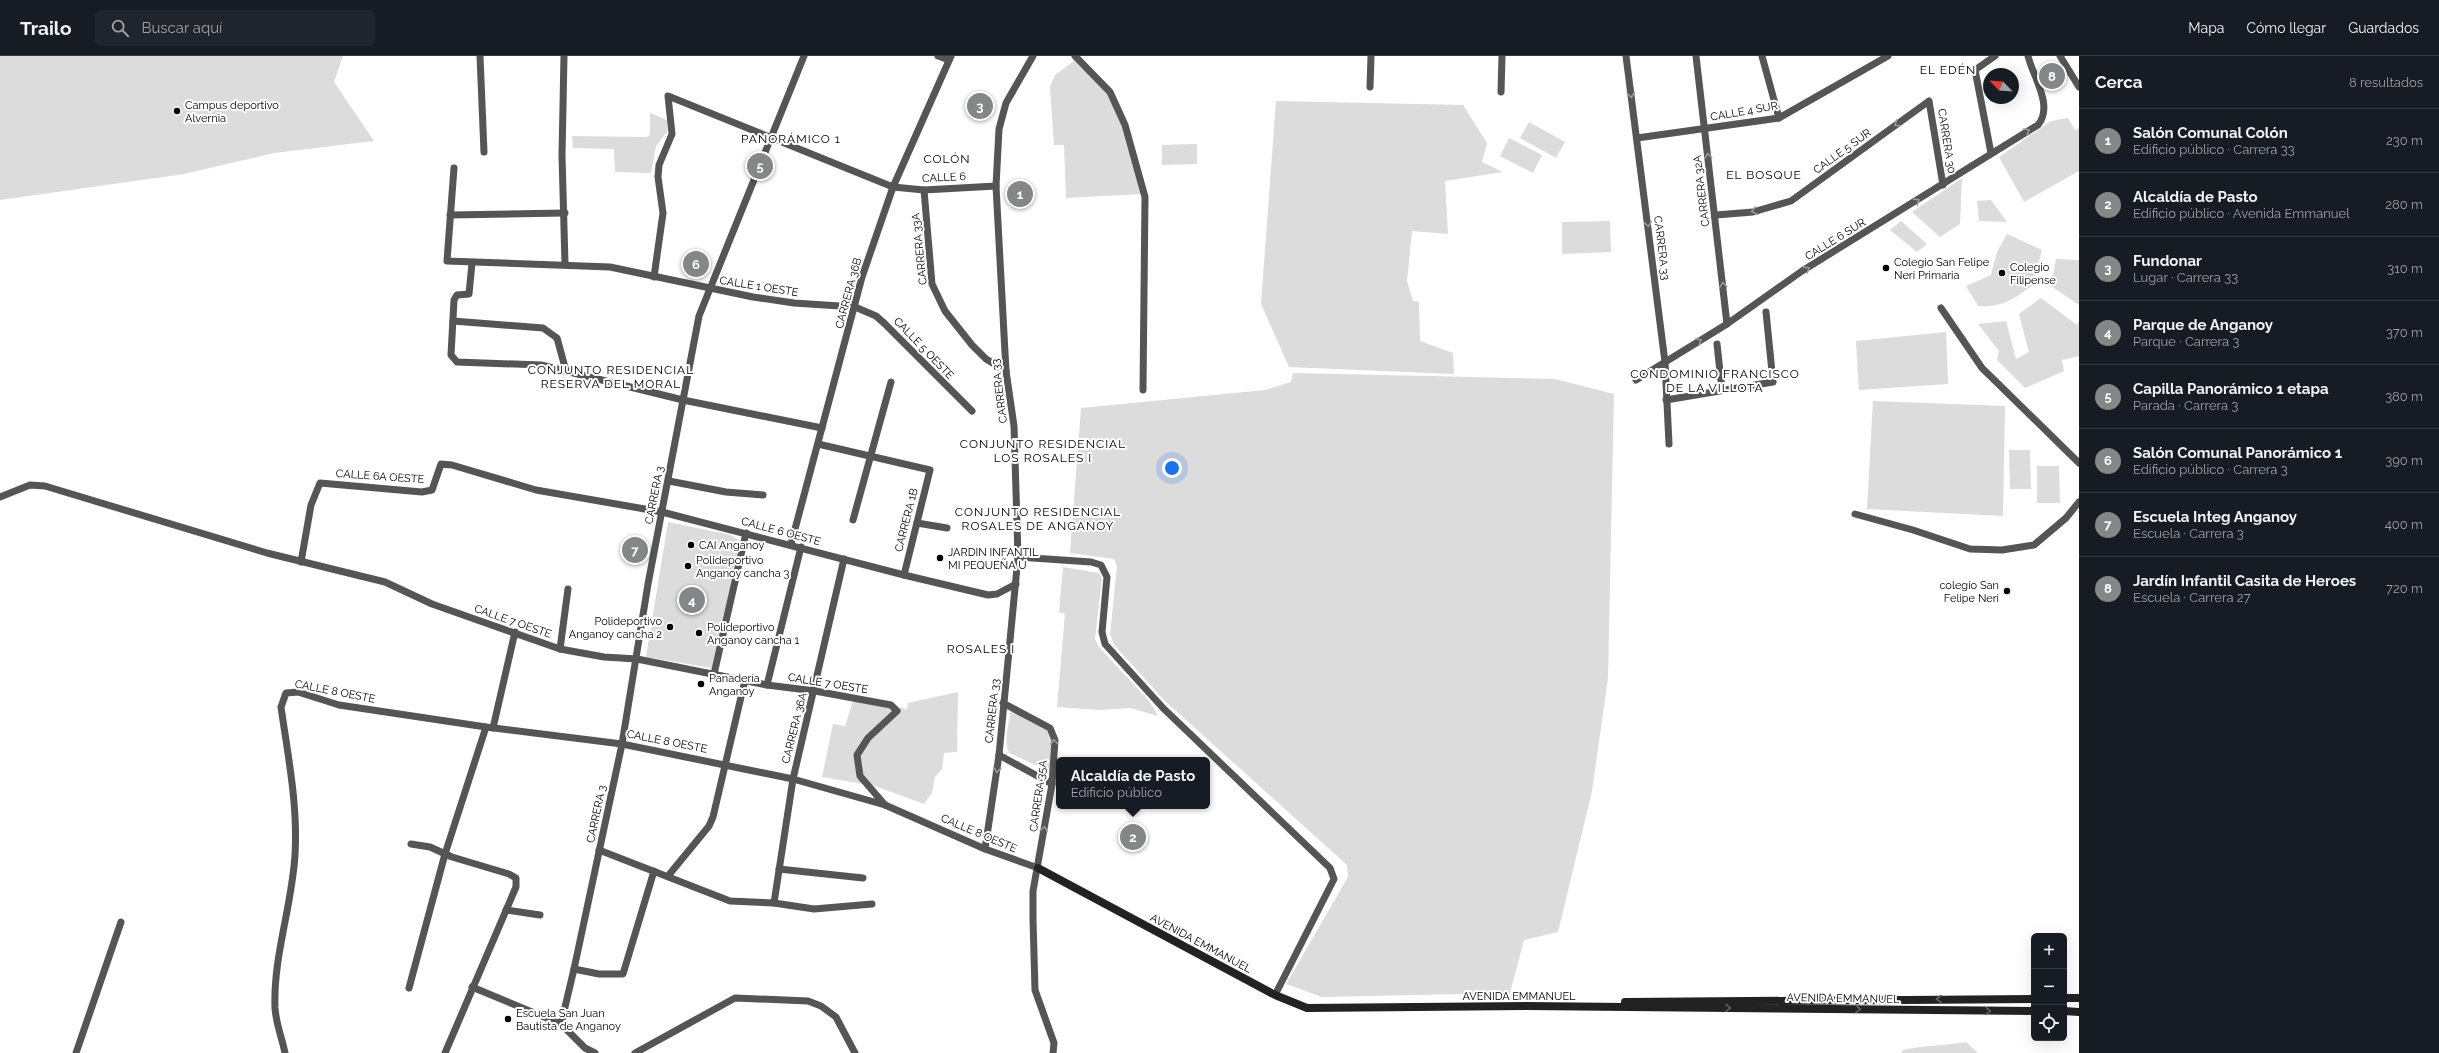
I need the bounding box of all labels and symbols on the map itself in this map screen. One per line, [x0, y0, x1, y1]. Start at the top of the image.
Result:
pin: 8 [2039, 61, 2065, 91]
district label: EL EDÉN [1920, 63, 1976, 77]
north arrow [1983, 68, 2019, 104]
pin: 3 [967, 91, 993, 121]
one-way arrow [1626, 92, 1635, 98]
place label: Campus deportivo Alvernia [185, 99, 279, 125]
street label: CALLE 4 SUR [1709, 99, 1779, 124]
marker: Campus deportivo Alvernia [172, 106, 182, 116]
street label: CARRERA 30 [1935, 108, 1958, 175]
one-way arrow [1895, 119, 1902, 126]
street label: CALLE 5 SUR [1811, 126, 1874, 177]
one-way arrow [2023, 129, 2030, 136]
district label: PANORÁMICO 1 [741, 132, 841, 146]
pin: 5 [747, 151, 773, 181]
district label: COLÓN [923, 152, 971, 166]
one-way arrow [1704, 153, 1713, 159]
street label: CARRERA 32A [1691, 154, 1712, 227]
district label: EL BOSQUE [1726, 168, 1802, 182]
street label: CALLE 6 [922, 170, 967, 185]
pin: 1 [1007, 179, 1033, 209]
one-way arrow [1913, 198, 1920, 205]
one-way arrow [1751, 206, 1757, 215]
street label: CARRERA 33A [909, 212, 930, 286]
street label: CARRERA 33 [1651, 215, 1672, 281]
street label: CALLE 6 SUR [1803, 216, 1868, 263]
one-way arrow [1643, 221, 1652, 227]
pin: 6 [683, 249, 709, 279]
street label: CARRERA 36B [833, 256, 864, 330]
place label: Colegio San Felipe Neri Primaria [1894, 256, 1990, 282]
place label: Colegio Filipense [2010, 261, 2056, 287]
marker: Colegio San Felipe Neri Primaria [1881, 263, 1891, 273]
one-way arrow [1802, 267, 1809, 274]
marker: Colegio Filipense [1997, 268, 2007, 278]
street label: CALLE 1 OESTE [719, 274, 800, 299]
one-way arrow [1719, 282, 1728, 288]
street label: CALLE 5 OESTE [891, 315, 957, 382]
one-way arrow [1694, 339, 1701, 346]
street label: CARRERA 33 [989, 358, 1010, 424]
district label: CONJUNTO RESIDENCIAL RESERVA DEL MORAL [528, 363, 694, 391]
district label: CONDOMINIO FRANCISCO DE LA VILLOTA [1630, 367, 1800, 395]
district label: CONJUNTO RESIDENCIAL LOS ROSALES I [960, 437, 1126, 465]
your location [1162, 458, 1182, 478]
street label: CARRERA 3 [642, 465, 667, 525]
street label: CALLE 6A OESTE [335, 467, 425, 486]
street label: CARRERA 1B [892, 487, 921, 553]
district label: CONJUNTO RESIDENCIAL ROSALES DE ANGANOY [955, 505, 1121, 533]
street label: CALLE 6 OESTE [740, 515, 822, 548]
pin: 7 [622, 535, 648, 565]
place label: CAI Anganoy [699, 539, 764, 552]
marker: CAI Anganoy [686, 540, 696, 550]
place label: JARDIN INFANTIL MI PEQUEÑA U [948, 546, 1039, 572]
marker: JARDIN INFANTIL MI PEQUEÑA U [935, 553, 945, 563]
place label: Polideportivo Anganoy cancha 3 [696, 554, 790, 580]
marker: Polideportivo Anganoy cancha 3 [683, 561, 693, 571]
place label: colegio San Felipe Neri [1939, 579, 1999, 605]
pin: 4 [679, 585, 705, 615]
marker: colegio San Felipe Neri [2002, 586, 2012, 596]
street label: CALLE 7 OESTE [472, 602, 553, 641]
place label: Polideportivo Anganoy cancha 2 [569, 615, 662, 641]
place label: Polideportivo Anganoy cancha 1 [707, 621, 800, 647]
marker: Polideportivo Anganoy cancha 2 [665, 622, 675, 632]
marker: Polideportivo Anganoy cancha 1 [694, 628, 704, 638]
district label: ROSALES I [947, 642, 1015, 656]
street label: CALLE 7 OESTE [787, 671, 869, 696]
place label: Panadería Anganoy [709, 672, 760, 698]
street label: CALLE 8 OESTE [294, 677, 376, 706]
street label: CARRERA 33 [983, 678, 1002, 744]
marker: Panadería Anganoy [696, 679, 706, 689]
street label: CARRERA 36A [779, 691, 810, 765]
street label: CALLE 8 OESTE [626, 727, 708, 756]
one-way arrow [1050, 739, 1059, 745]
street label: CARRERA 35A [1027, 759, 1050, 833]
one-way arrow [993, 766, 1002, 773]
street label: CARRERA 3 [584, 784, 609, 844]
street label: CALLE 8 OESTE [939, 812, 1019, 855]
pin: 2 [1120, 822, 1146, 852]
one-way arrow [1039, 826, 1048, 832]
street label: AVENIDA EMMANUEL [1148, 911, 1254, 976]
street label: AVENIDA EMMANUEL [1462, 990, 1576, 1003]
street label: AVENIDA EMMANUEL [1786, 991, 1900, 1006]
one-way arrow [1936, 995, 1942, 1003]
one-way arrow [1725, 1004, 1731, 1012]
one-way arrow [1855, 1005, 1861, 1013]
place label: Escuela San Juan Bautista de Anganoy [516, 1007, 621, 1033]
one-way arrow [1985, 1007, 1991, 1015]
marker: Escuela San Juan Bautista de Anganoy [503, 1014, 513, 1024]

